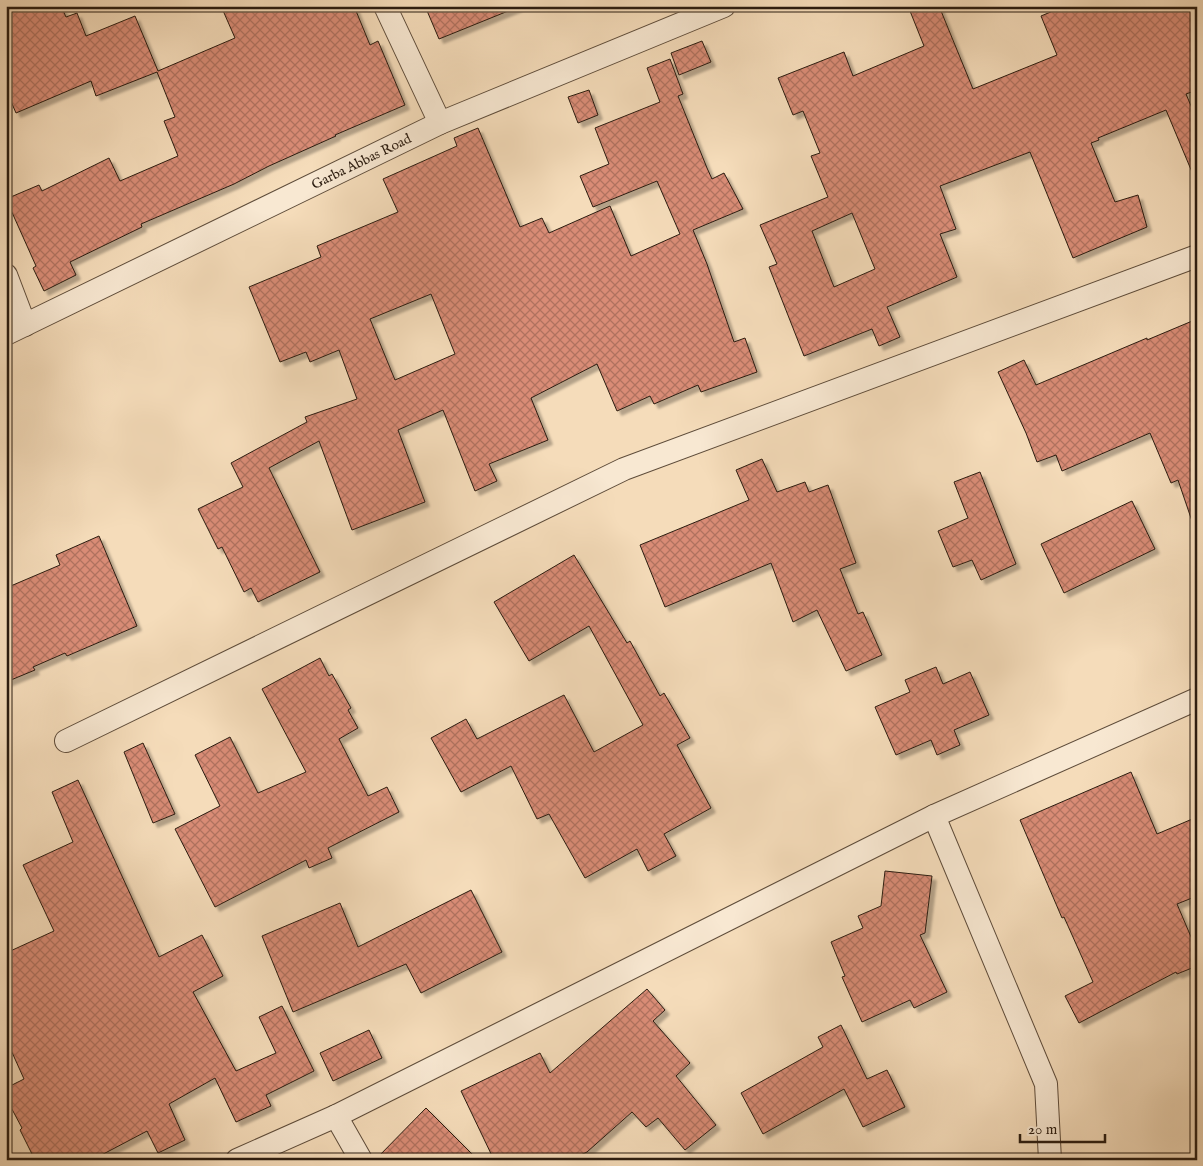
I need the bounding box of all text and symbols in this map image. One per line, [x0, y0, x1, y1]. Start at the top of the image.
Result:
street label: Garba Abbas Road [309, 130, 415, 194]
scale bar [1020, 1111, 1106, 1143]
text: 20 m [1028, 1120, 1058, 1139]

